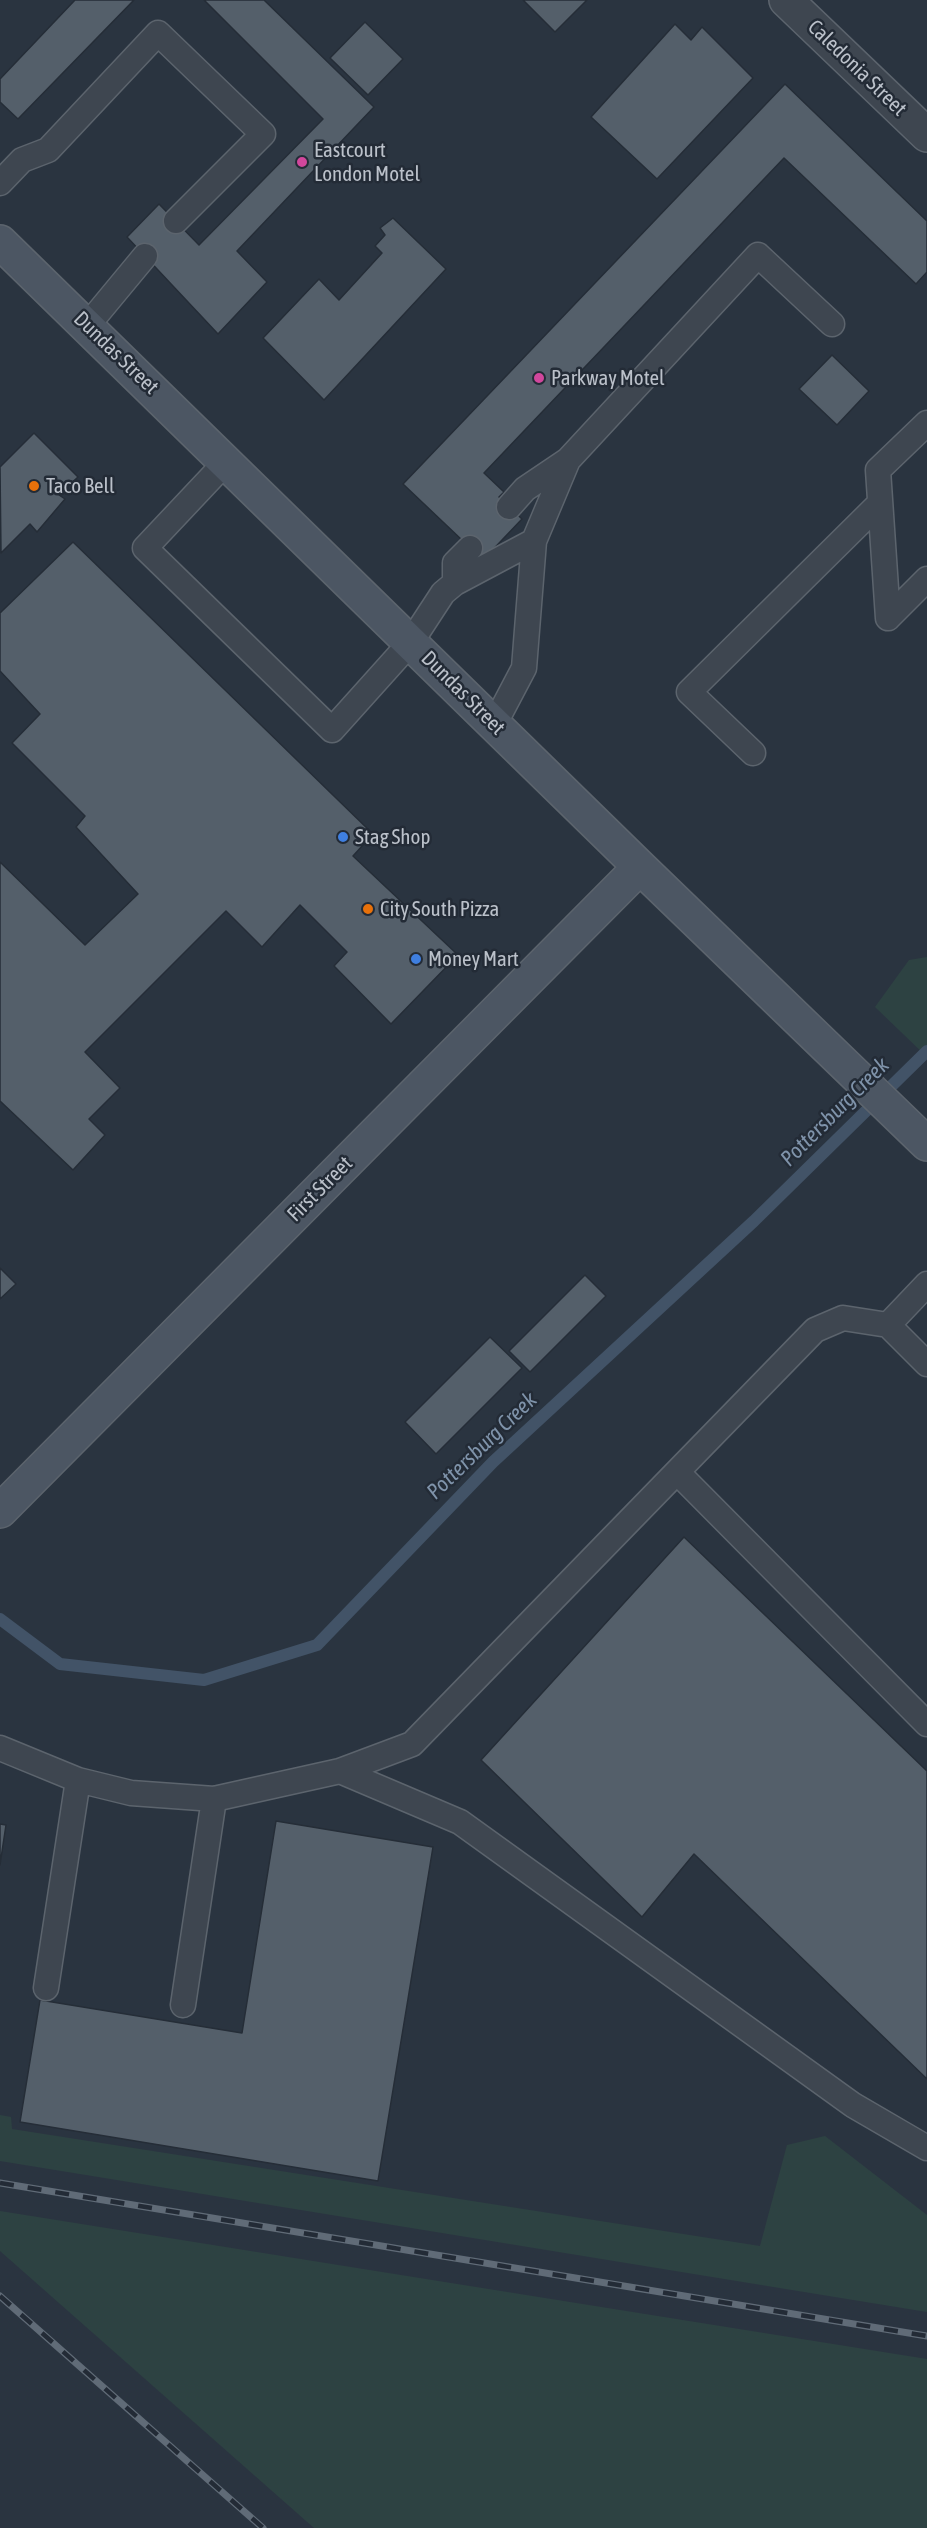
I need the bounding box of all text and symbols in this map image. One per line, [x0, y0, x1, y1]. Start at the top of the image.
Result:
street label: Caledonia Street [802, 15, 912, 121]
place label: Eastcourt London Motel [314, 137, 420, 187]
marker: Eastcourt London Motel [295, 155, 309, 169]
street label: Dundas Street [68, 306, 164, 400]
place label: Parkway Motel [551, 365, 665, 391]
marker: Parkway Motel [532, 371, 546, 385]
place label: Taco Bell [46, 473, 115, 499]
marker: Taco Bell [27, 479, 41, 493]
street label: Dundas Street [416, 646, 510, 740]
place label: Stag Shop [355, 824, 430, 850]
marker: Stag Shop [336, 830, 350, 844]
place label: City South Pizza [380, 896, 499, 922]
marker: City South Pizza [361, 902, 375, 916]
place label: Money Mart [428, 946, 519, 972]
marker: Money Mart [409, 952, 423, 966]
water label: Pottersburg Creek [775, 1052, 895, 1172]
street label: First Street [282, 1151, 358, 1227]
water label: Pottersburg Creek [421, 1387, 543, 1505]

